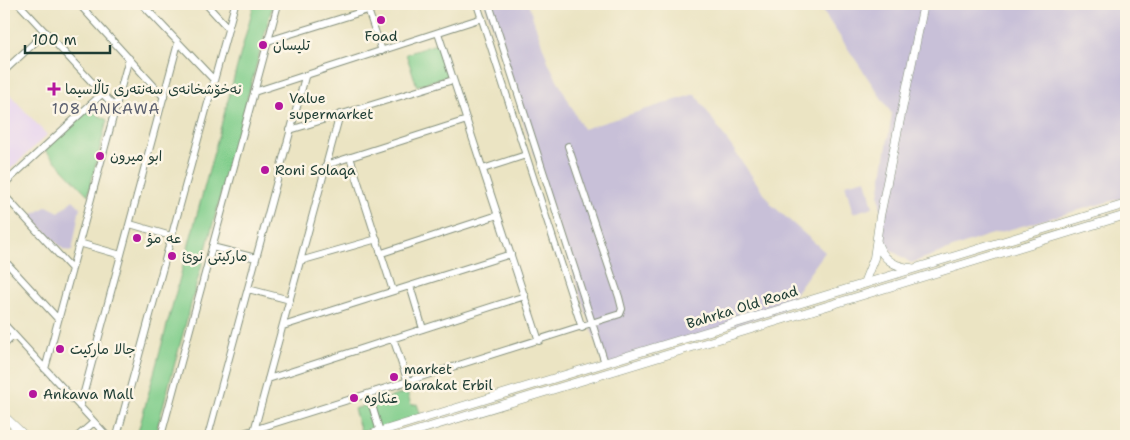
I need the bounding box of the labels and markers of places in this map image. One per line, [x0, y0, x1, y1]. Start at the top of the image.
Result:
marker: Foad [375, 14, 387, 26]
place label: Foad [364, 27, 398, 45]
place label: تليسان [273, 36, 311, 54]
marker: تليسان [257, 39, 269, 51]
place label: نەخۆشخانەی سەنتەری تاڵاسیما [65, 79, 242, 98]
marker: نەخۆشخانەی سەنتەری تاڵاسیما [47, 82, 61, 96]
place label: Value supermarket [289, 89, 373, 123]
marker: Value supermarket [273, 100, 285, 112]
place label: ابو ميرون [110, 147, 162, 165]
marker: ابو ميرون [94, 150, 106, 162]
place label: Roni Solaqa [275, 161, 356, 179]
marker: Roni Solaqa [259, 164, 271, 176]
place label: عه مؤ [146, 229, 181, 247]
marker: عه مؤ [131, 232, 143, 244]
place label: مارکیتی نوئ [182, 247, 248, 265]
marker: مارکیتی نوئ [166, 250, 178, 262]
place label: جالا ماركيت [70, 340, 136, 358]
marker: جالا ماركيت [54, 343, 66, 355]
place label: market barakat Erbil [404, 360, 494, 394]
marker: market barakat Erbil [388, 371, 400, 383]
place label: Ankawa Mall [43, 385, 134, 403]
marker: Ankawa Mall [27, 388, 39, 400]
place label: عنكاوه [364, 389, 399, 407]
marker: عنكاوه [348, 392, 360, 404]

